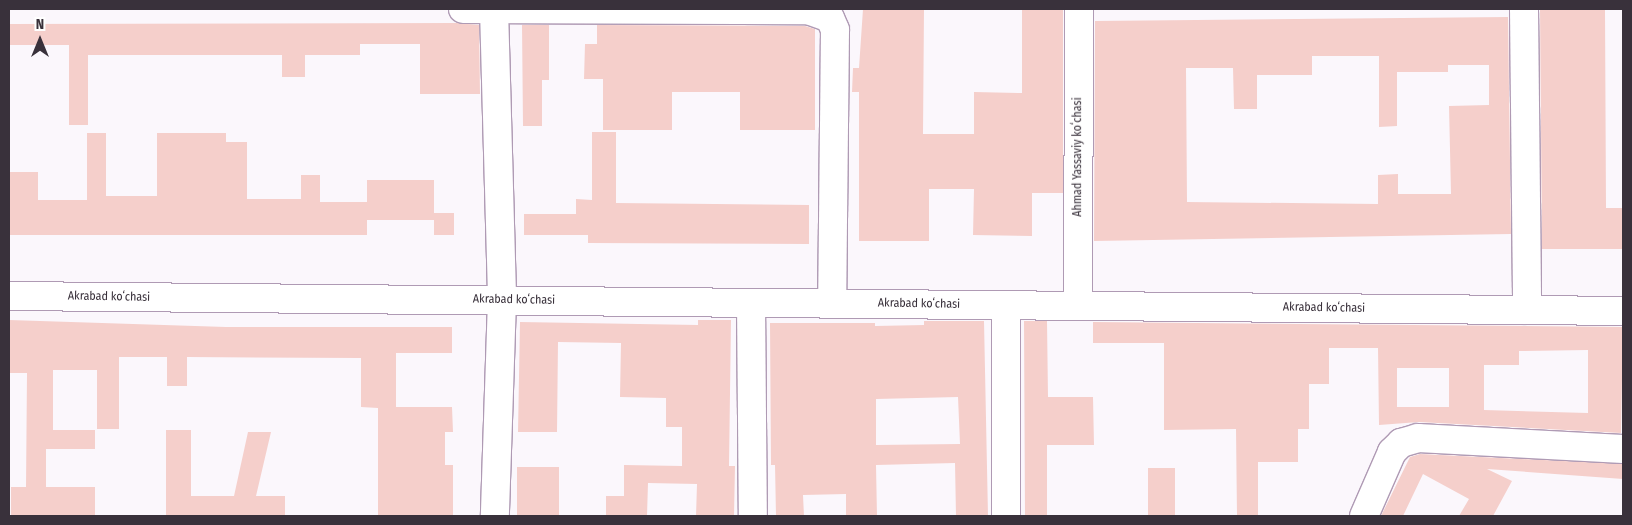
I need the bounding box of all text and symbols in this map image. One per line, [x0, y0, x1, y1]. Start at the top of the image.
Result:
north arrow [15, 15, 65, 65]
text: N [36, 16, 44, 33]
street label: Ahmad Yassaviy koʻchasi [1071, 97, 1085, 217]
street label: Akrabad koʻchasi [68, 289, 150, 305]
street label: Akrabad koʻchasi [473, 292, 555, 308]
street label: Akrabad koʻchasi [878, 296, 960, 312]
street label: Akrabad koʻchasi [1283, 300, 1365, 316]

